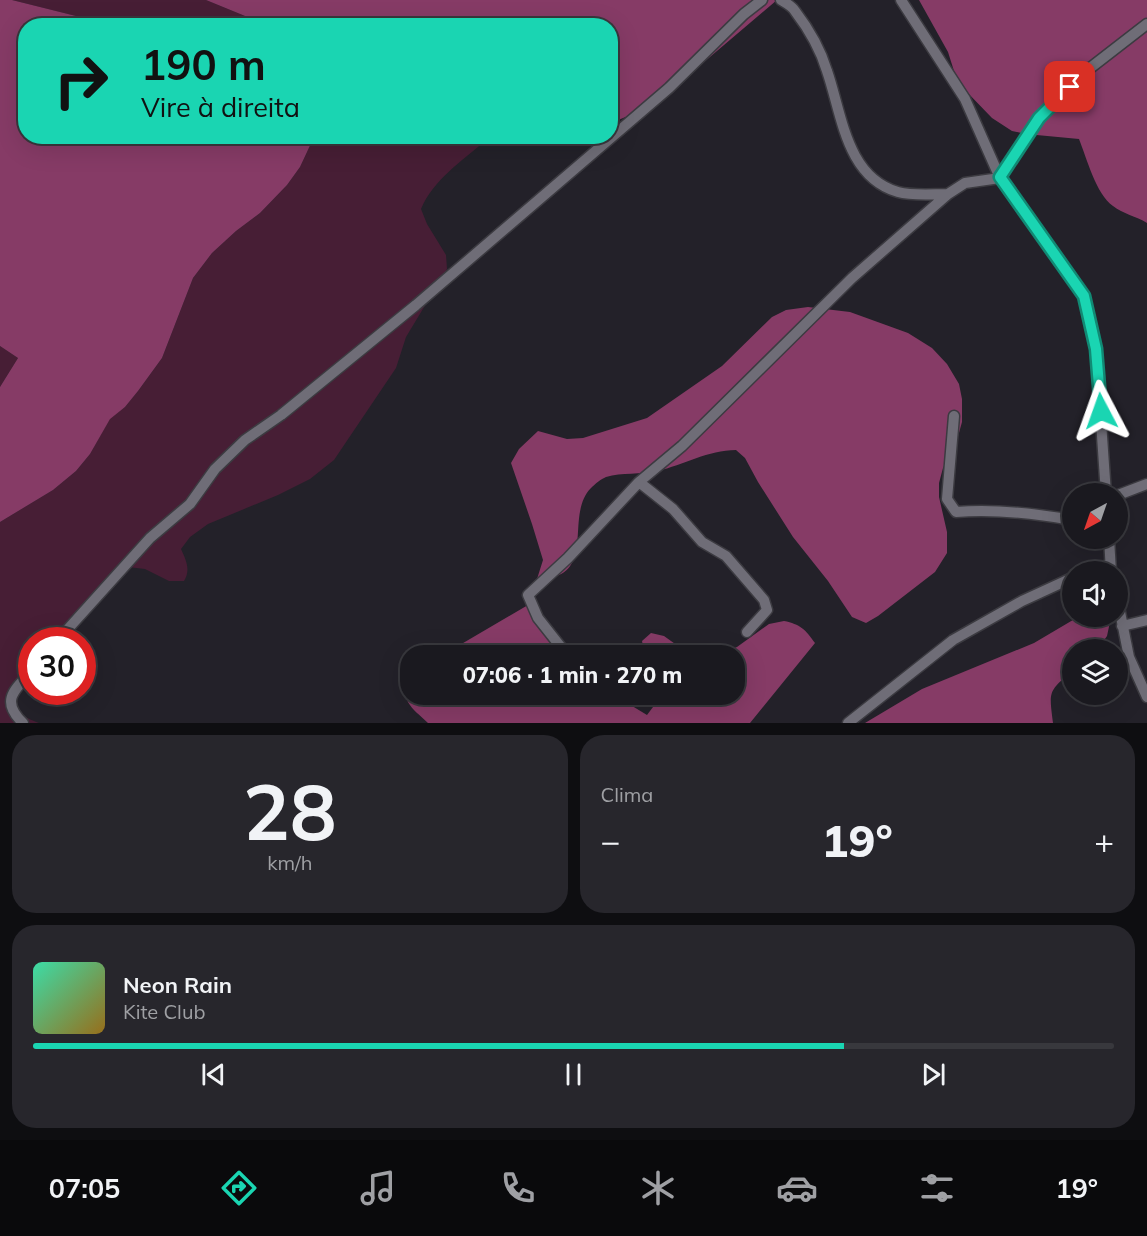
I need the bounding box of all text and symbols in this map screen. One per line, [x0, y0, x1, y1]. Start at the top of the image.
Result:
text: 190 m [141, 38, 266, 91]
icon: right [42, 42, 120, 120]
pin [1044, 61, 1095, 112]
icon: arrive [1053, 70, 1086, 103]
text: Vire à direita [141, 90, 300, 124]
position arrow [1069, 379, 1133, 443]
north arrow [1062, 483, 1128, 549]
map controls [1062, 483, 1128, 705]
button: sound [1062, 561, 1128, 627]
speed limit sign: 30 [18, 627, 96, 705]
button: layers [1062, 639, 1128, 705]
text: 07:06 · 1 min · 270 m [463, 661, 682, 689]
text: 28 [243, 762, 337, 860]
text: Clima [601, 782, 653, 807]
text: 19° [822, 812, 893, 868]
text: − [601, 820, 620, 861]
text: + [1094, 820, 1114, 861]
text: km/h [267, 850, 312, 875]
text: Neon Rain [123, 971, 232, 999]
text: Kite Club [123, 999, 205, 1024]
icon: previous [197, 1058, 230, 1091]
icon: pause [557, 1058, 590, 1091]
icon: next [917, 1058, 950, 1091]
icon: directions [218, 1167, 260, 1209]
icon: music [357, 1167, 399, 1209]
icon: phone [497, 1167, 539, 1209]
icon: climate [637, 1167, 679, 1209]
icon: car [776, 1167, 818, 1209]
icon: filters [916, 1167, 958, 1209]
text: 07:05 [49, 1171, 120, 1205]
text: 19° [1055, 1171, 1098, 1205]

